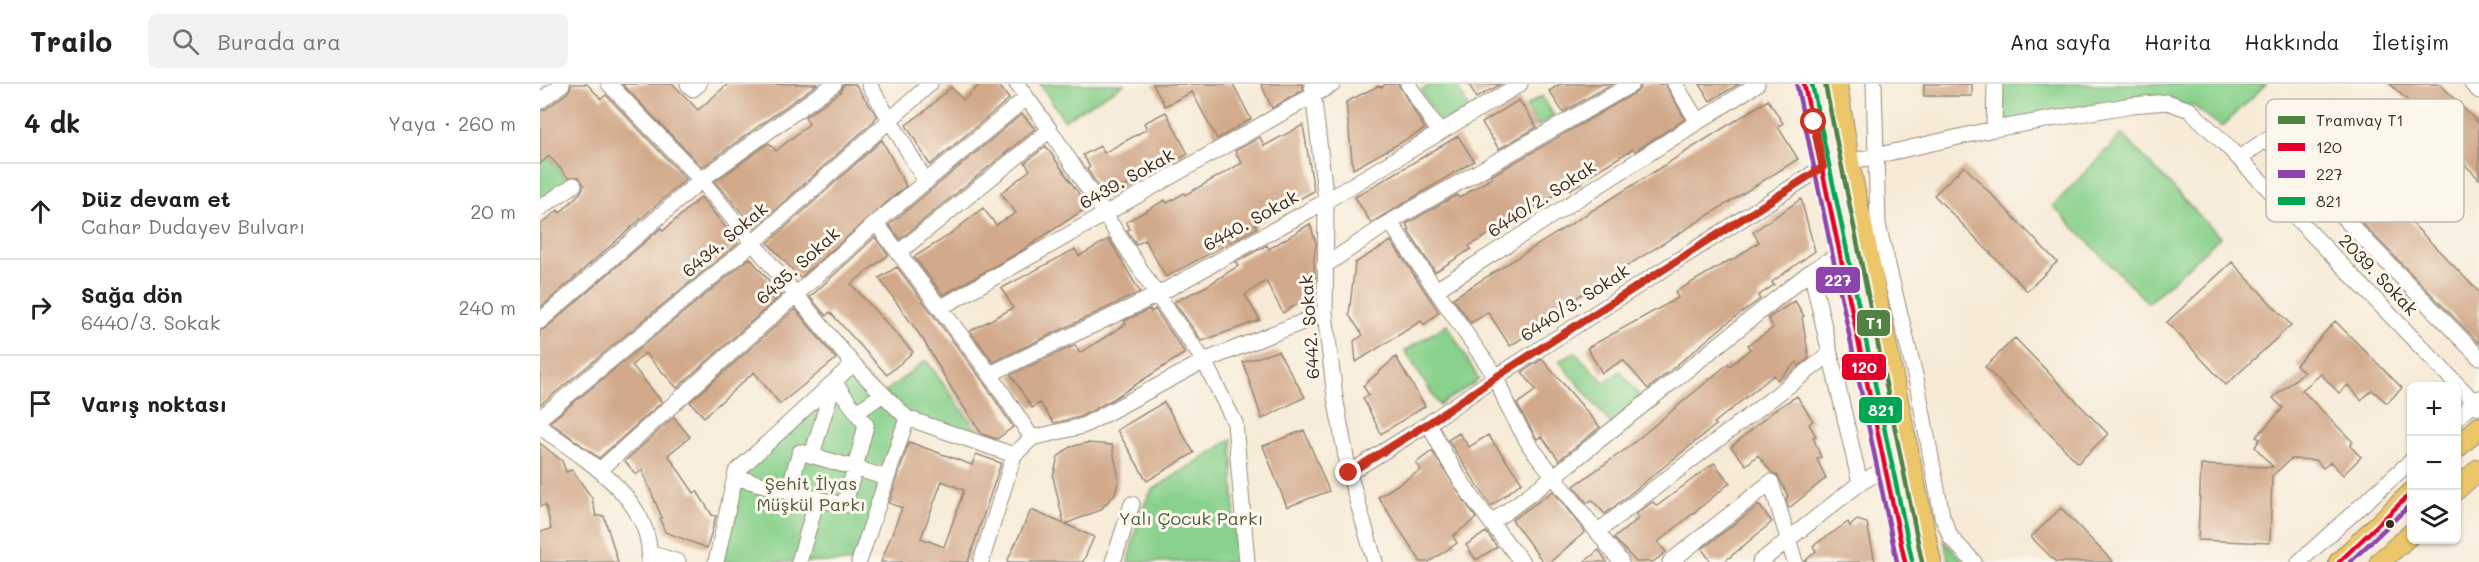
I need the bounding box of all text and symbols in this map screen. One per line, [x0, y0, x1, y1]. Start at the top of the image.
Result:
search box [148, 14, 568, 68]
text: Trailo [30, 23, 112, 59]
icon: search [169, 25, 202, 58]
text: Burada ara [217, 27, 341, 56]
text: Ana sayfa [2010, 28, 2111, 55]
text: Harita [2144, 28, 2212, 55]
text: Hakkında [2245, 28, 2339, 55]
text: İletişim [2372, 28, 2449, 55]
legend [2266, 99, 2464, 222]
text: 4 dk [24, 106, 80, 140]
route start [1800, 108, 1826, 134]
text: Tramvay T1 [2316, 109, 2404, 130]
text: Yaya · 260 m [388, 110, 516, 136]
text: 120 [2316, 136, 2342, 157]
street label: 6439. Sokak [1075, 142, 1178, 214]
street label: 6440/2. Sokak [1483, 154, 1600, 242]
text: 227 [2316, 163, 2343, 184]
text: Düz devam et [81, 184, 230, 213]
street label: 6440. Sokak [1199, 184, 1302, 256]
text: 821 [2316, 190, 2342, 211]
icon: ahead [24, 195, 57, 228]
street label: 6434. Sokak [677, 196, 772, 282]
text: 20 m [470, 198, 516, 224]
text: Cahar Dudayev Bulvarı [81, 213, 305, 239]
street label: 6435. Sokak [750, 221, 844, 309]
street label: 2039. Sokak [2334, 228, 2424, 320]
street label: 6440/3. Sokak [1515, 258, 1634, 346]
line badge: 227 [1815, 266, 1861, 294]
text: 227 [1825, 269, 1851, 290]
street label: 6442. Sokak [1293, 274, 1325, 380]
text: Sağa dön [81, 280, 183, 309]
icon: right [24, 291, 57, 324]
text: 240 m [458, 294, 516, 320]
text: 6440/3. Sokak [81, 309, 220, 335]
line badge: T1 [1856, 309, 1891, 337]
text: T1 [1866, 312, 1882, 333]
line badge: 120 [1841, 353, 1887, 381]
text: 120 [1851, 356, 1877, 377]
map controls [2407, 382, 2461, 544]
button: + [2407, 382, 2461, 436]
icon: arrive [24, 387, 57, 420]
text: Varış noktası [81, 389, 227, 418]
line badge: 821 [1858, 396, 1903, 424]
text: 821 [1868, 399, 1894, 420]
button: − [2407, 436, 2461, 490]
route end [1335, 459, 1361, 485]
park label: Şehit İlyas Müşkül Parkı [756, 471, 866, 516]
button: layers [2407, 490, 2461, 544]
park label: Yalı Çocuk Parkı [1119, 506, 1263, 530]
unlabelled marker [2384, 518, 2396, 530]

